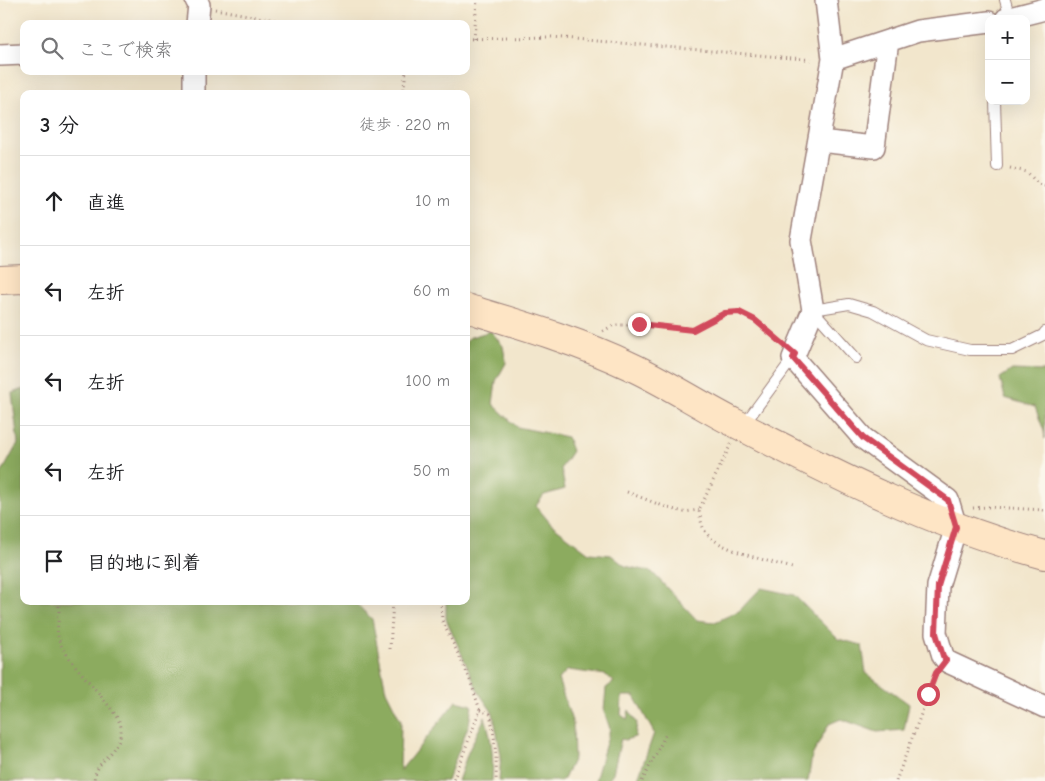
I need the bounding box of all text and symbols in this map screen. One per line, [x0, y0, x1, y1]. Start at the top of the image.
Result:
map controls [985, 15, 1030, 105]
button: + [985, 15, 1030, 60]
search box [20, 20, 470, 75]
icon: search [38, 34, 66, 62]
text: ここで検索 [78, 39, 173, 61]
button: − [985, 60, 1030, 105]
text: 3 分 [40, 113, 79, 137]
text: 徒歩 · 220 m [359, 116, 450, 134]
icon: ahead [40, 187, 68, 215]
text: 直進 [87, 192, 125, 214]
text: 10 m [415, 192, 450, 210]
icon: left [40, 277, 68, 305]
text: 左折 [87, 282, 125, 304]
text: 60 m [413, 282, 450, 300]
route end [628, 313, 651, 336]
icon: left [40, 367, 68, 395]
text: 左折 [87, 372, 125, 394]
text: 100 m [406, 372, 450, 390]
icon: left [40, 457, 68, 485]
text: 左折 [87, 462, 125, 484]
text: 50 m [413, 462, 450, 480]
icon: arrive [40, 547, 68, 575]
text: 目的地に到着 [87, 552, 201, 574]
route start [917, 683, 940, 706]

